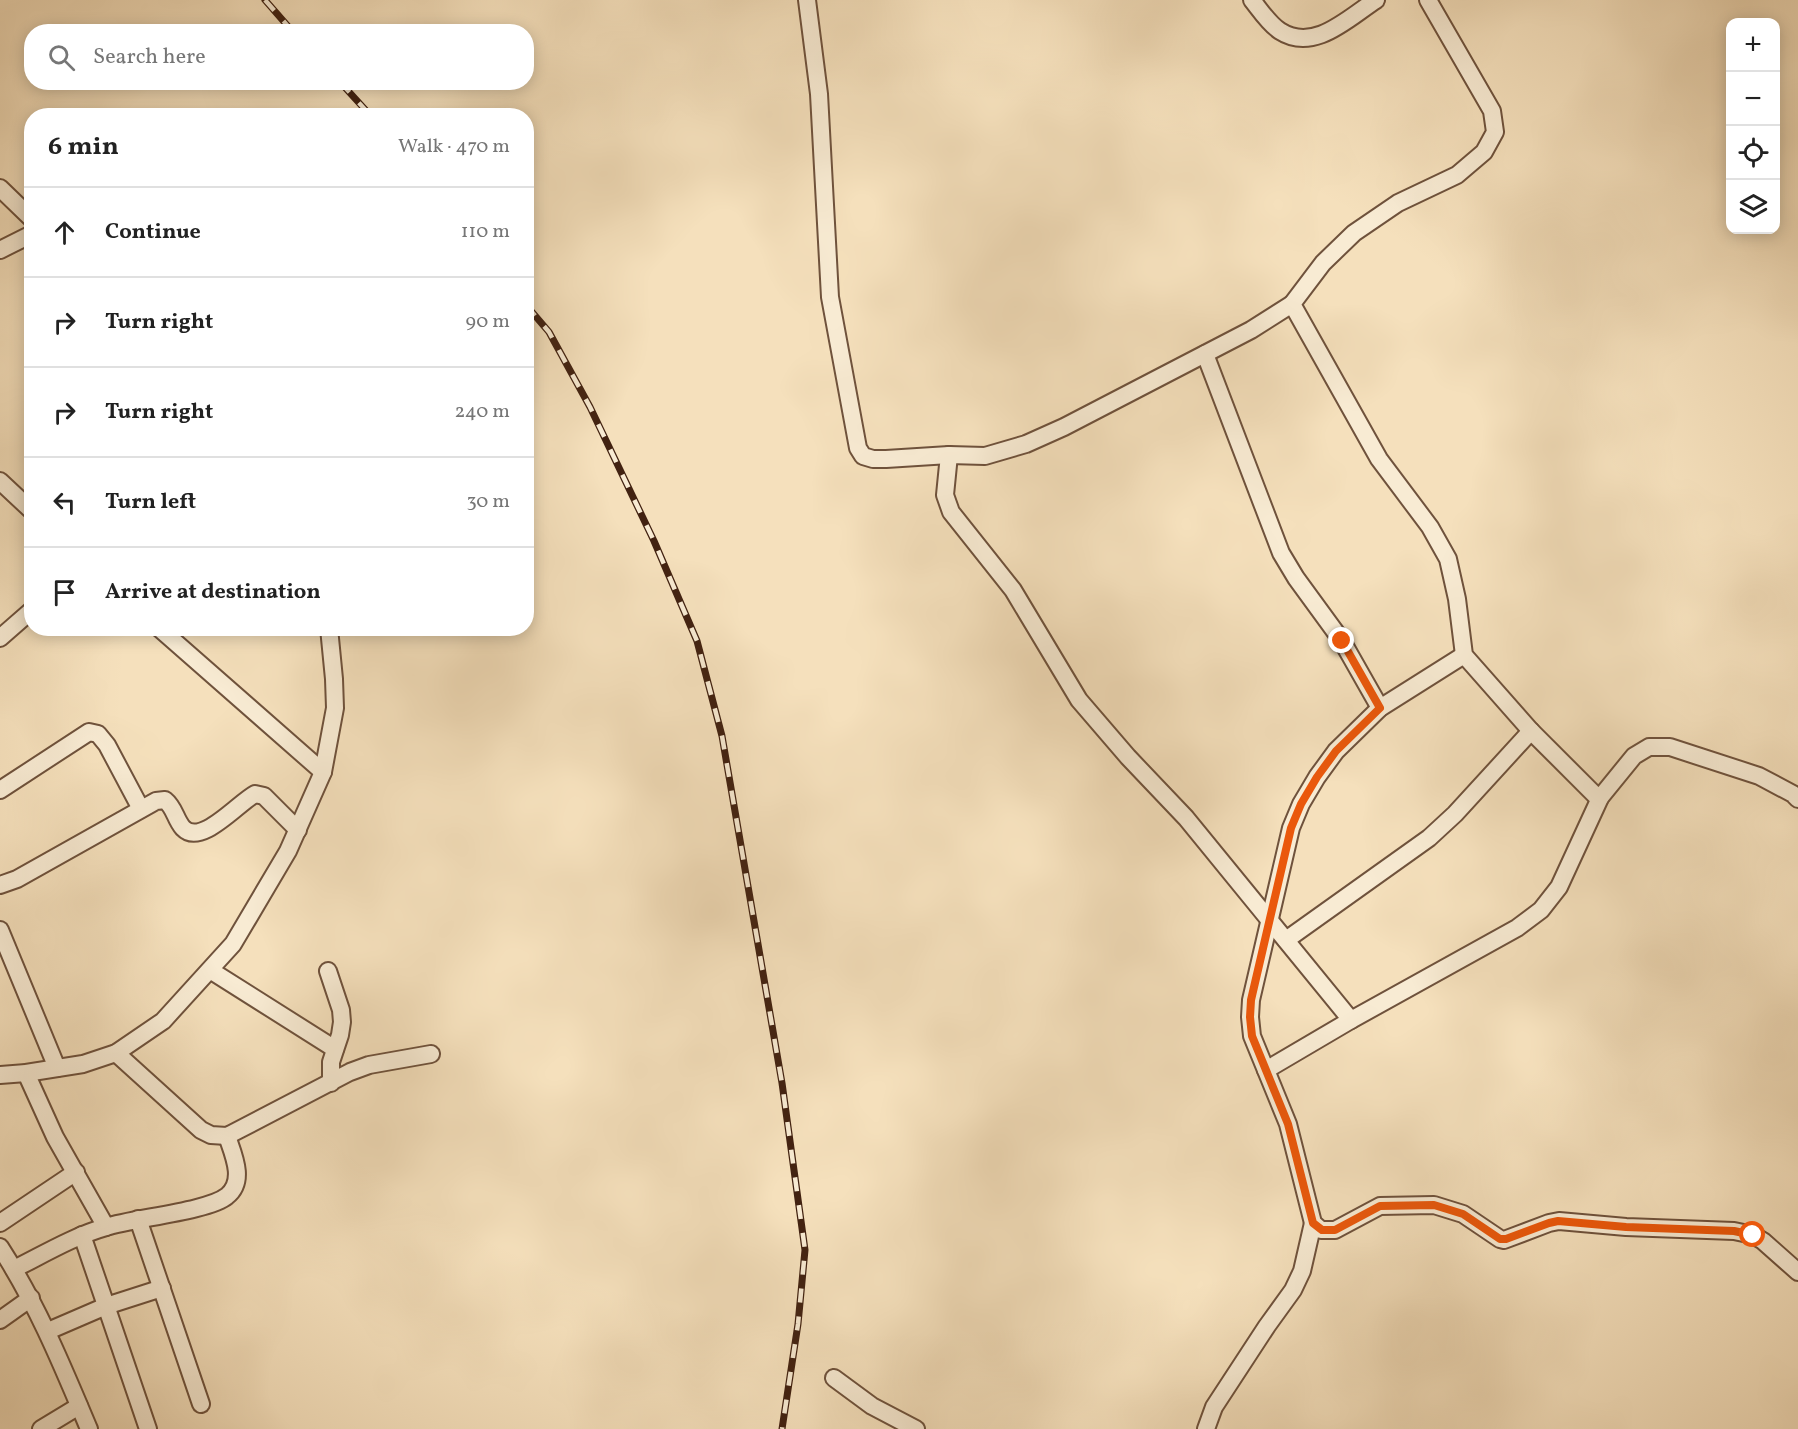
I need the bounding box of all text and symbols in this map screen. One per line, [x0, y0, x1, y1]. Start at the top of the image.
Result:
map controls [1726, 18, 1780, 234]
button: + [1726, 18, 1780, 72]
search box [24, 24, 534, 90]
icon: search [45, 41, 78, 74]
text: Search here [93, 42, 206, 73]
button: − [1726, 72, 1780, 126]
button: locate [1726, 126, 1780, 180]
text: 6 min [48, 129, 119, 165]
text: Walk · 470 m [398, 133, 510, 161]
button: layers [1726, 180, 1780, 234]
icon: ahead [48, 216, 81, 249]
text: Continue [105, 217, 201, 248]
text: 110 m [461, 218, 510, 246]
icon: right [48, 306, 81, 339]
text: Turn right [105, 307, 213, 338]
text: 90 m [466, 308, 510, 336]
icon: right [48, 396, 81, 429]
text: Turn right [105, 397, 213, 428]
text: 240 m [455, 398, 510, 426]
icon: left [48, 486, 81, 519]
text: Turn left [105, 487, 196, 518]
text: 30 m [466, 488, 510, 516]
icon: arrive [48, 576, 81, 609]
text: Arrive at destination [105, 577, 321, 608]
route end [1328, 627, 1354, 653]
route start [1739, 1221, 1765, 1247]

